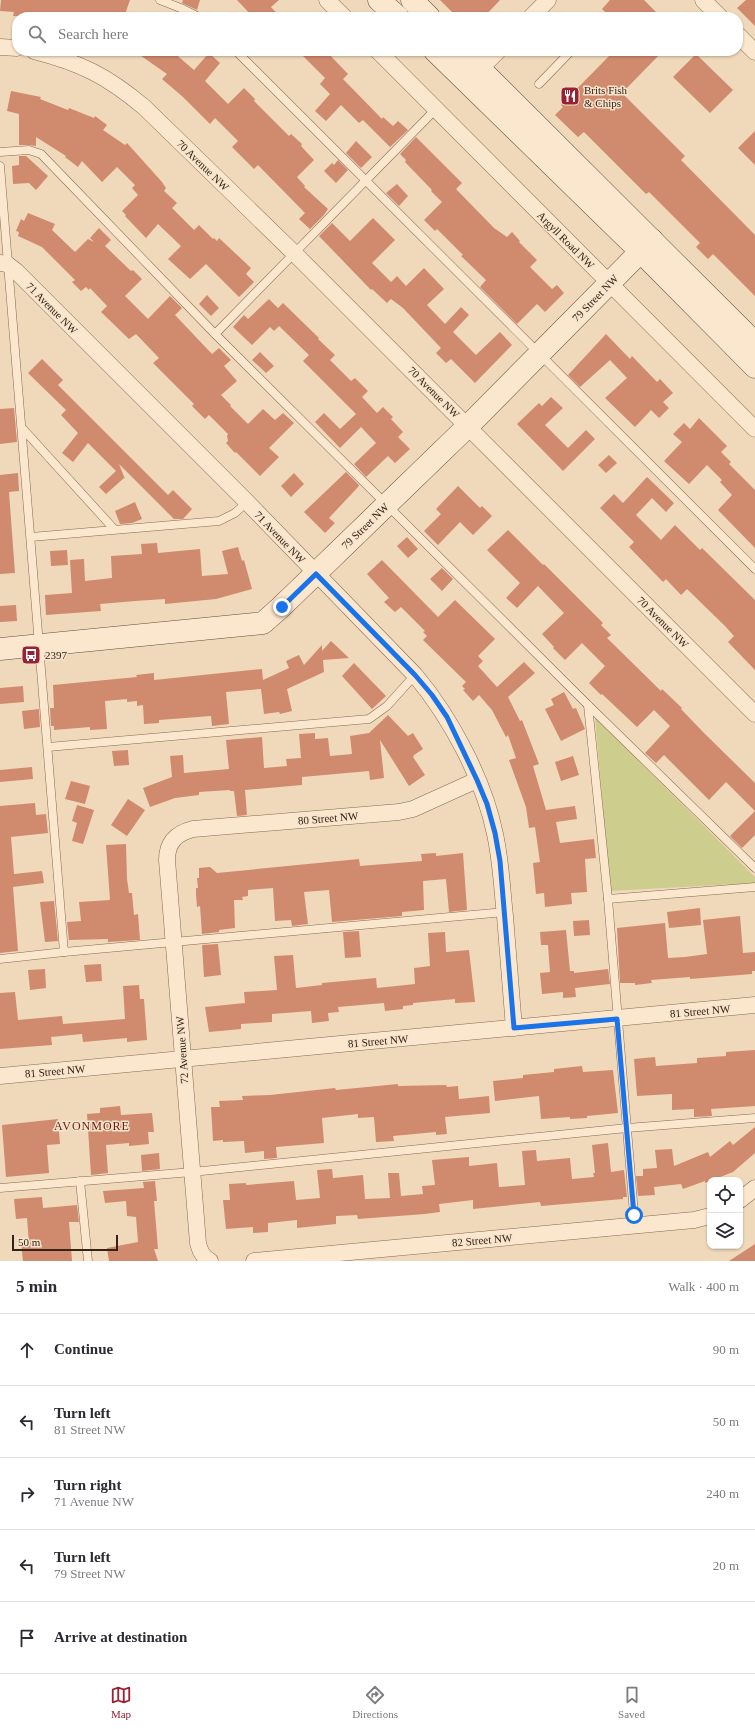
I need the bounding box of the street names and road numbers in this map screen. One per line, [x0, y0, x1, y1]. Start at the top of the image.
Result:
street label: 70 Avenue NW [175, 137, 232, 193]
street label: Argyll Road NW [535, 209, 597, 271]
street label: 79 Street NW [570, 272, 621, 324]
street label: 71 Avenue NW [24, 280, 81, 337]
street label: 70 Avenue NW [406, 364, 463, 421]
street label: 79 Street NW [339, 500, 391, 551]
street label: 71 Avenue NW [252, 509, 308, 566]
street label: 70 Avenue NW [635, 594, 692, 651]
street label: 80 Street NW [297, 809, 359, 827]
street label: 81 Street NW [669, 1002, 731, 1020]
street label: 72 Avenue NW [174, 1015, 190, 1084]
street label: 81 Street NW [347, 1032, 409, 1050]
street label: 81 Street NW [24, 1062, 86, 1080]
street label: 82 Street NW [451, 1231, 513, 1249]

